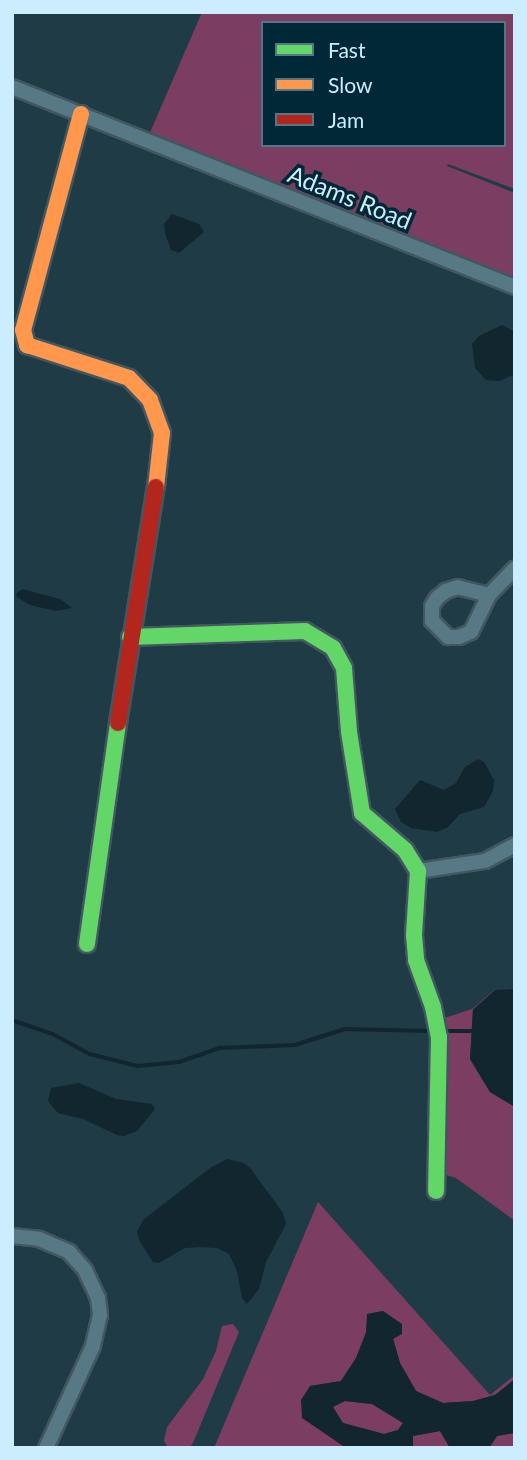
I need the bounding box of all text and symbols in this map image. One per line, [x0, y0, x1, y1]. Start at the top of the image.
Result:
legend [261, 21, 506, 147]
text: Fast [328, 37, 365, 62]
text: Slow [328, 72, 372, 97]
text: Jam [328, 107, 364, 132]
street label: Adams Road [284, 159, 416, 235]

